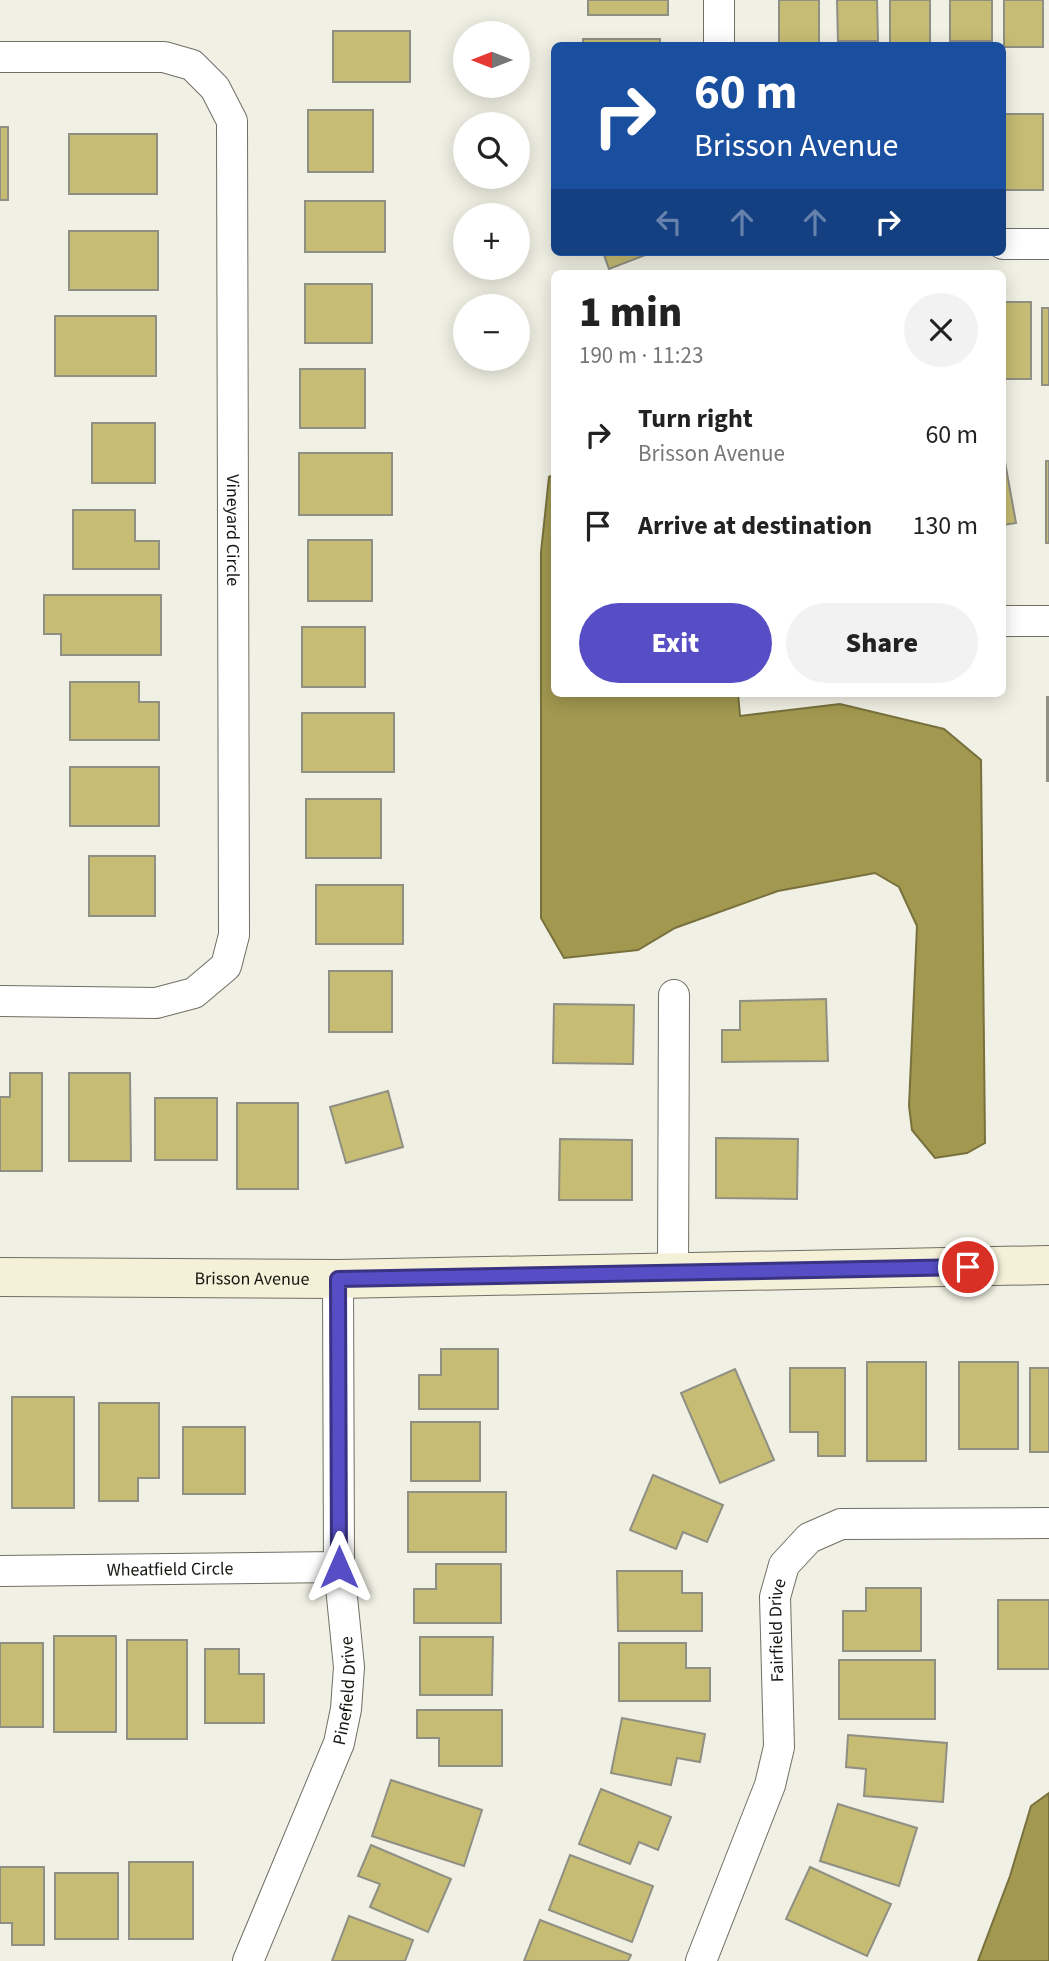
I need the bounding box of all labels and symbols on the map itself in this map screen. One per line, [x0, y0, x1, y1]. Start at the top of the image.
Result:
north arrow [453, 21, 530, 98]
street label: Vineyard Circle [220, 474, 246, 586]
pin [938, 1237, 998, 1297]
street label: Brisson Avenue [194, 1266, 310, 1291]
position arrow [302, 1530, 376, 1604]
street label: Wheatfield Circle [106, 1556, 234, 1582]
street label: Fairfield Drive [762, 1575, 792, 1682]
street label: Pinefield Drive [326, 1635, 362, 1747]

